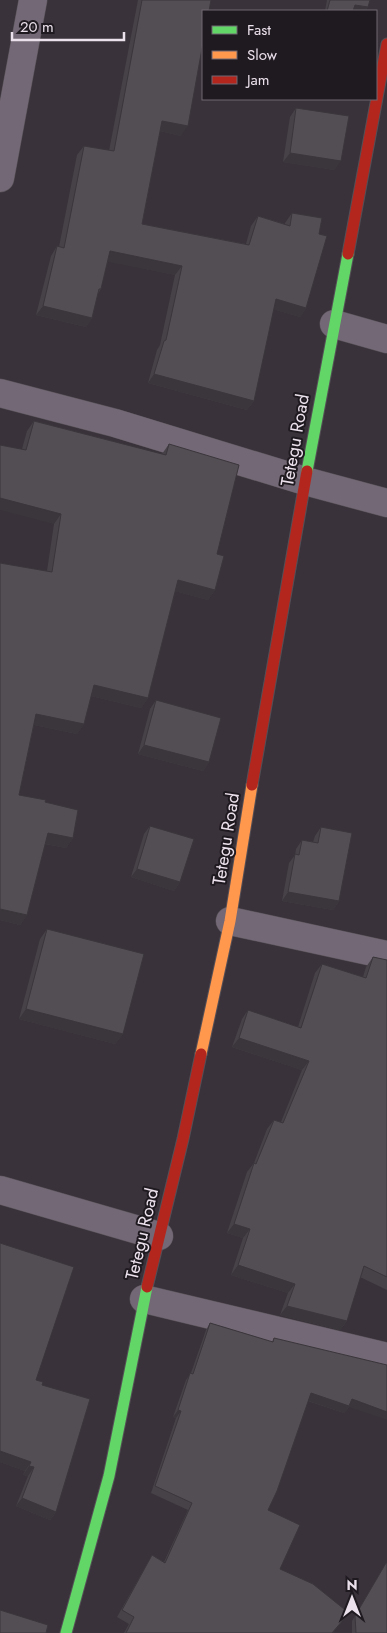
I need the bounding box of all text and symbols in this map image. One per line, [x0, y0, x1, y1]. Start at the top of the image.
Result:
scale bar [12, 10, 125, 42]
legend [202, 10, 377, 100]
text: 20 m [20, 16, 54, 38]
text: Fast [247, 19, 271, 41]
text: Slow [247, 44, 278, 66]
text: Jam [245, 69, 270, 91]
street label: Tetegu Road [274, 392, 316, 488]
street label: Tetegu Road [206, 791, 246, 887]
street label: Tetegu Road [119, 1186, 165, 1282]
north arrow [327, 1573, 377, 1623]
text: N [346, 1575, 358, 1595]

